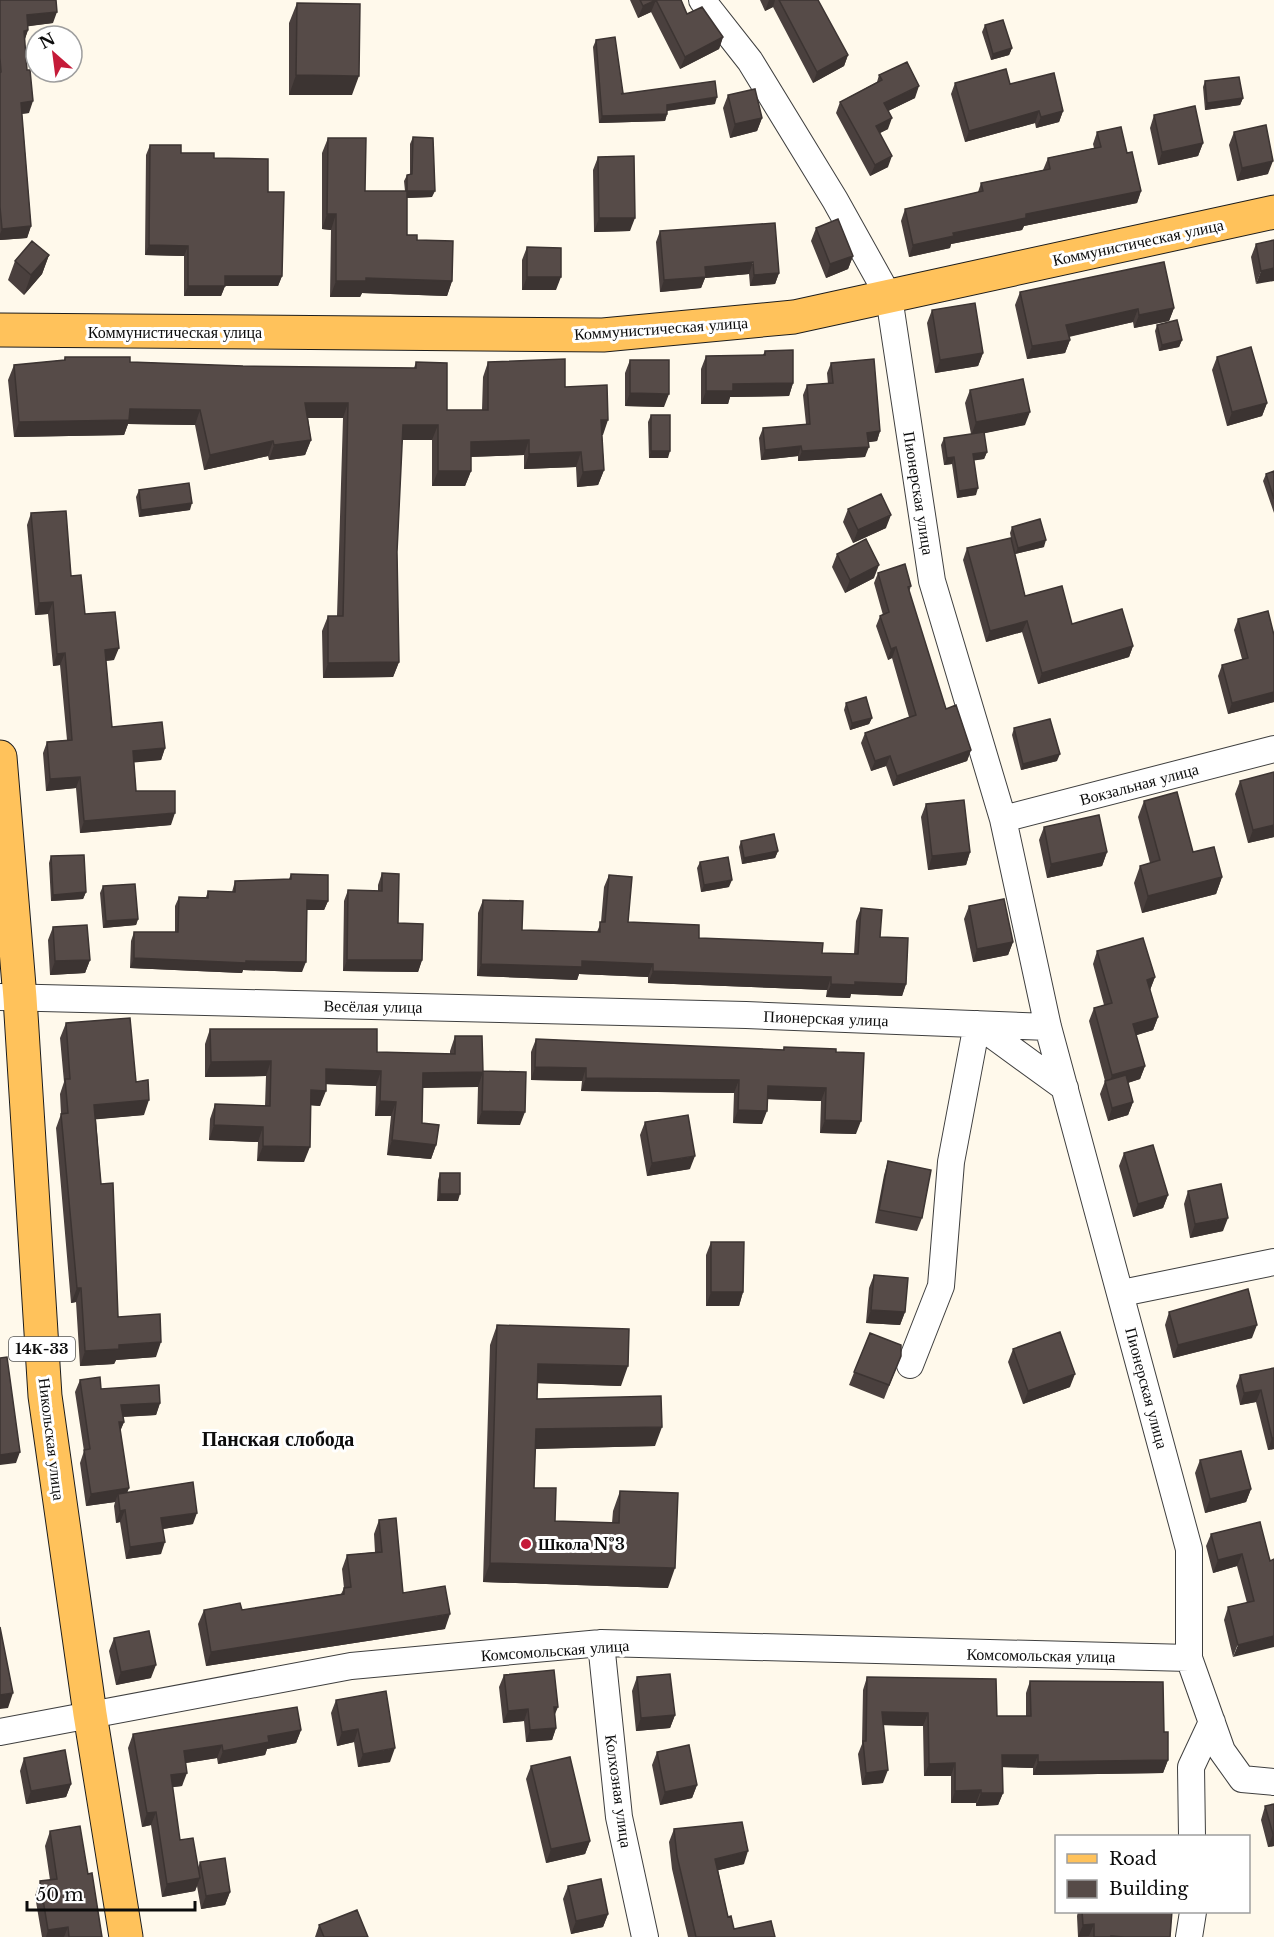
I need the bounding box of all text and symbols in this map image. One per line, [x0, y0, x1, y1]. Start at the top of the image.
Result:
north arrow [24, 24, 84, 84]
text: N [36, 28, 58, 53]
street label: Коммунистическая улица [1051, 214, 1225, 270]
street label: Коммунистическая улица [573, 312, 749, 344]
street label: Коммунистическая улица [88, 322, 262, 342]
street label: Пионерская улица [899, 430, 939, 556]
street label: Вокзальная улица [1077, 759, 1201, 809]
street label: Весёлая улица [323, 995, 423, 1017]
street label: Пионерская улица [763, 1006, 889, 1030]
street label: Пионерская улица [1121, 1325, 1173, 1451]
road number: 14К-33 [9, 1337, 75, 1361]
street label: Никольская улица [35, 1377, 69, 1501]
district label: Панская слобода [202, 1427, 354, 1451]
place label: Школа №3 [538, 1534, 625, 1554]
marker: Школа №3 [519, 1537, 533, 1551]
street label: Комсомольская улица [480, 1635, 630, 1665]
street label: Комсомольская улица [966, 1644, 1116, 1666]
street label: Колхозная улица [601, 1733, 637, 1849]
legend [1055, 1835, 1250, 1913]
text: Road [1109, 1848, 1157, 1870]
scale bar [27, 1874, 195, 1912]
text: Building [1109, 1878, 1188, 1900]
text: 50 m [36, 1884, 84, 1906]

